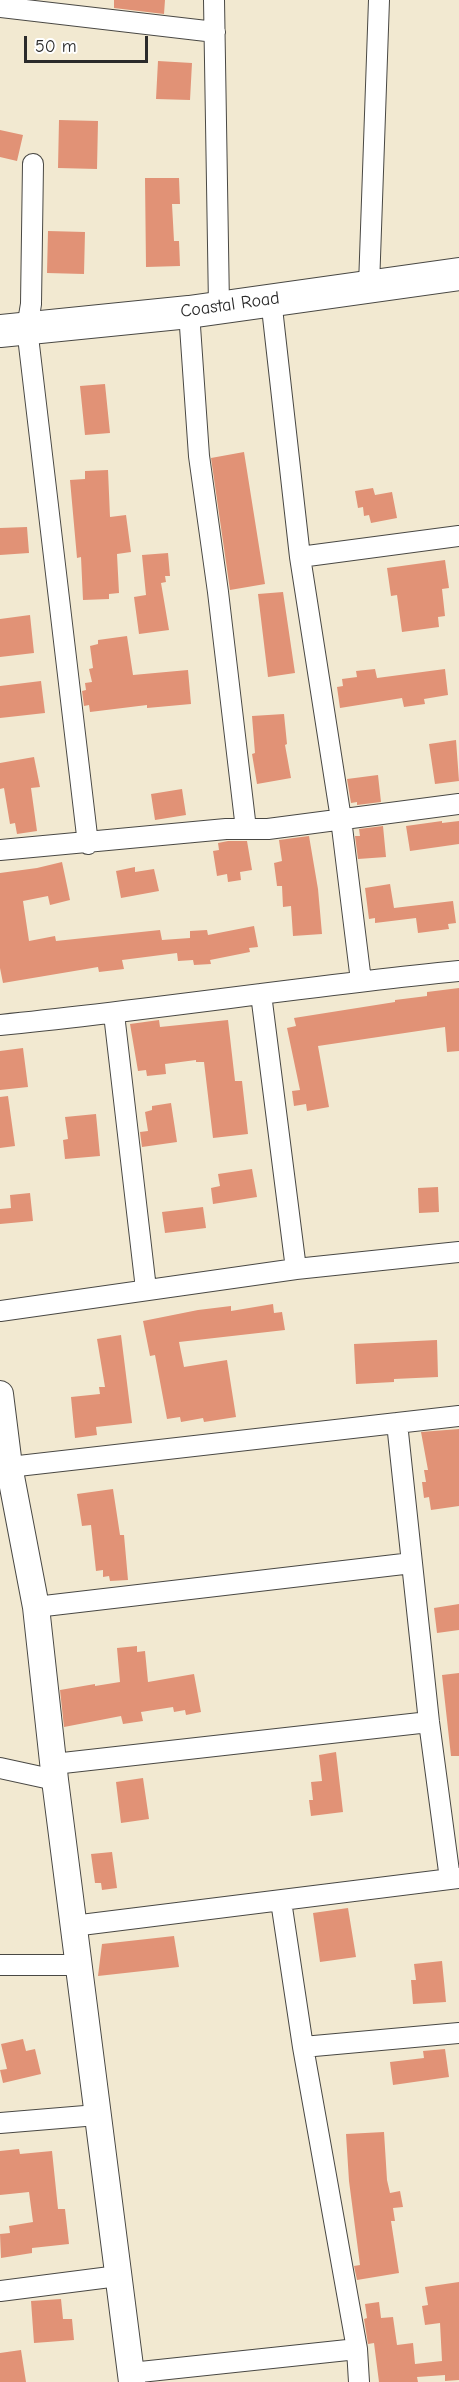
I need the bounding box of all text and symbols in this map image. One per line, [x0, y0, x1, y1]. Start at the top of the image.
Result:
scale bar [27, 24, 152, 62]
text: 50 m [35, 36, 77, 57]
street label: Coastal Road [179, 287, 281, 323]

